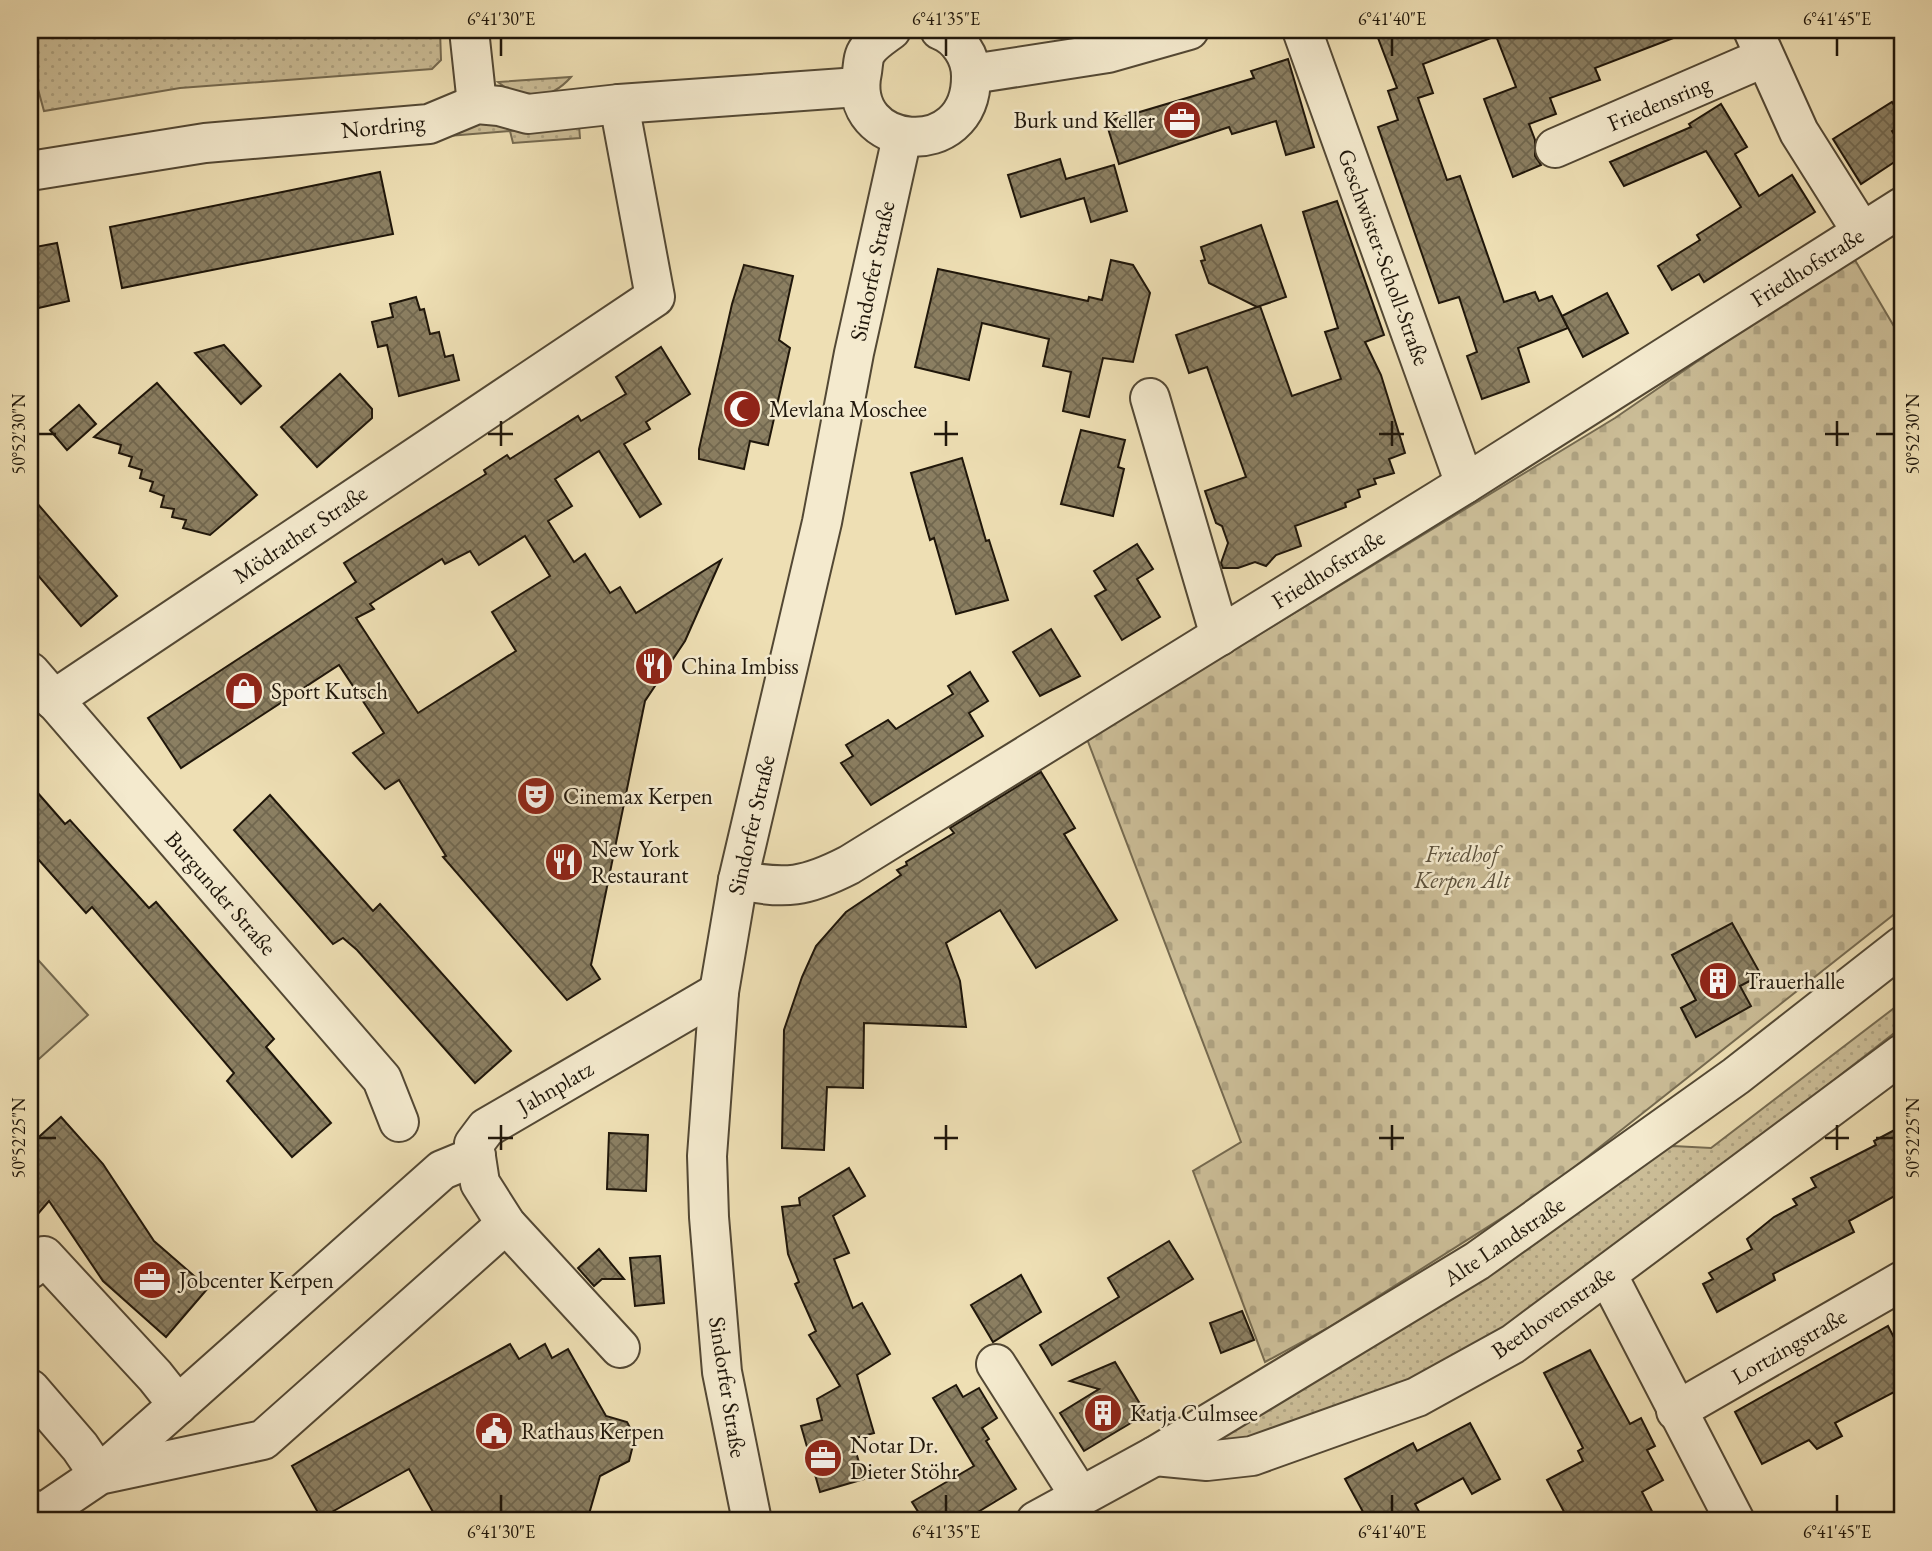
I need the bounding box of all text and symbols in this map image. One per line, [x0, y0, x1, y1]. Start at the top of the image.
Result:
text: 6°41'30"E [467, 7, 535, 30]
text: 6°41'35"E [912, 7, 980, 30]
text: 6°41'40"E [1358, 7, 1426, 30]
text: 6°41'45"E [1803, 7, 1871, 30]
street label: Friedensring [1603, 67, 1716, 138]
office icon: Burk und Keller [1161, 99, 1203, 141]
place label: Burk und Keller [1013, 105, 1155, 135]
street label: Nordring [339, 107, 428, 145]
street label: Geschwister-Scholl-Straße [1331, 145, 1437, 369]
street label: Sindorfer Straße [843, 198, 901, 344]
street label: Friedhofstraße [1745, 220, 1869, 314]
mosque icon: Mevlana Moschee [721, 388, 763, 430]
text: 50°52'30"N [7, 393, 30, 474]
text: 50°52'30"N [1901, 393, 1924, 474]
place label: Mevlana Moschee [769, 394, 927, 424]
street label: Mödrather Straße [227, 478, 373, 590]
street label: Friedhofstraße [1266, 522, 1390, 616]
restaurant icon: China Imbiss [633, 645, 675, 687]
place label: China Imbiss [681, 651, 799, 681]
shop icon: Sport Kutsch [223, 670, 265, 712]
place label: Sport Kutsch [271, 676, 388, 706]
street label: Sindorfer Straße [720, 752, 782, 898]
theatre icon: Cinemax Kerpen [515, 775, 557, 817]
place label: Cinemax Kerpen [563, 781, 713, 811]
street label: Burgunder Straße [159, 824, 283, 962]
place label: New York Restaurant [591, 834, 689, 890]
park label: Friedhof Kerpen Alt [1413, 839, 1511, 895]
restaurant icon: New York Restaurant [543, 841, 585, 883]
building icon: Trauerhalle [1697, 960, 1739, 1002]
place label: Trauerhalle [1745, 966, 1845, 996]
street label: Jahnplatz [510, 1053, 599, 1122]
text: 50°52'25"N [7, 1097, 30, 1178]
text: 50°52'25"N [1901, 1097, 1924, 1178]
street label: Alte Landstraße [1436, 1189, 1571, 1293]
street label: Beethovenstraße [1485, 1258, 1621, 1366]
office icon: Jobcenter Kerpen [131, 1259, 173, 1301]
place label: Jobcenter Kerpen [177, 1265, 334, 1295]
street label: Lortzingstraße [1726, 1301, 1852, 1391]
street label: Sindorfer Straße [702, 1314, 754, 1460]
building icon: Katja Culmsee [1082, 1392, 1124, 1434]
place label: Katja Culmsee [1130, 1398, 1258, 1428]
public building icon: Rathaus Kerpen [473, 1410, 515, 1452]
place label: Rathaus Kerpen [521, 1416, 664, 1446]
place label: Notar Dr. Dieter Stöhr [850, 1430, 959, 1486]
office icon: Notar Dr. Dieter Stöhr [802, 1437, 844, 1479]
text: 6°41'30"E [467, 1520, 535, 1543]
text: 6°41'35"E [912, 1520, 980, 1543]
text: 6°41'40"E [1358, 1520, 1426, 1543]
text: 6°41'45"E [1803, 1520, 1871, 1543]

